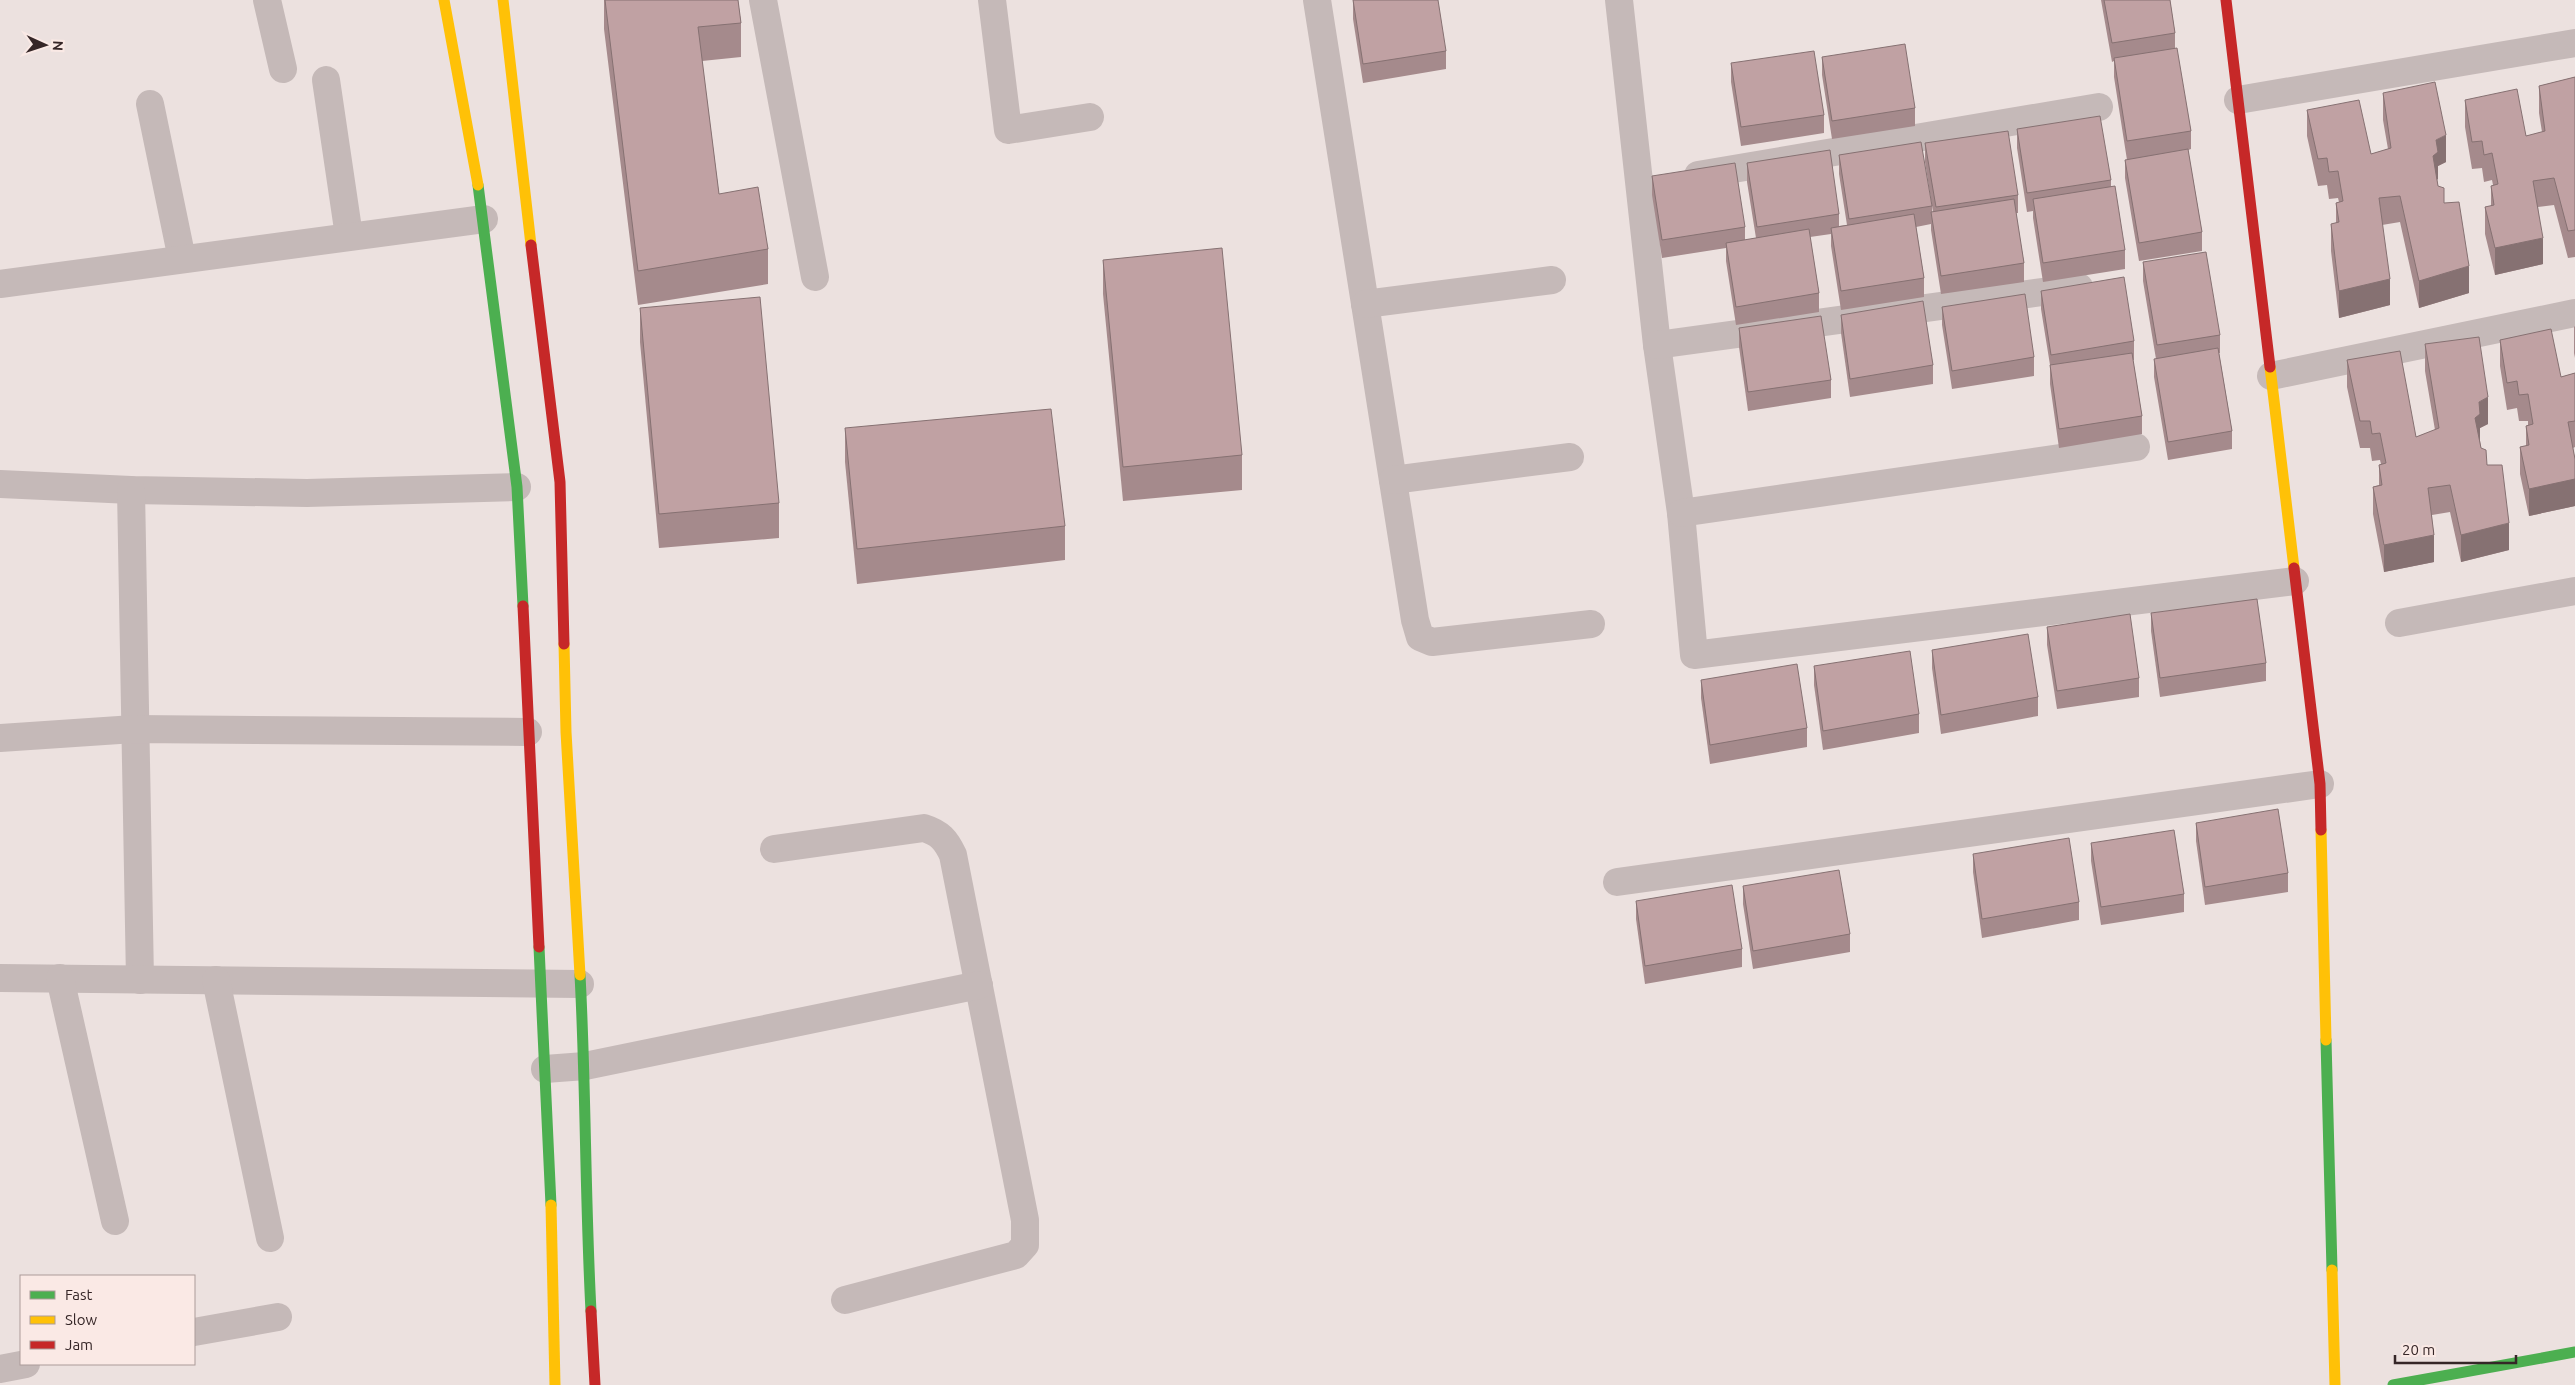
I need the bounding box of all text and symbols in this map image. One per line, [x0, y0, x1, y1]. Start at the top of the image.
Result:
north arrow [20, 20, 70, 70]
text: N [50, 40, 66, 51]
legend [20, 1275, 195, 1365]
text: Fast [65, 1286, 93, 1303]
text: Slow [65, 1311, 98, 1328]
scale bar [2395, 1332, 2516, 1364]
text: Jam [65, 1336, 93, 1353]
text: 20 m [2402, 1341, 2435, 1358]

